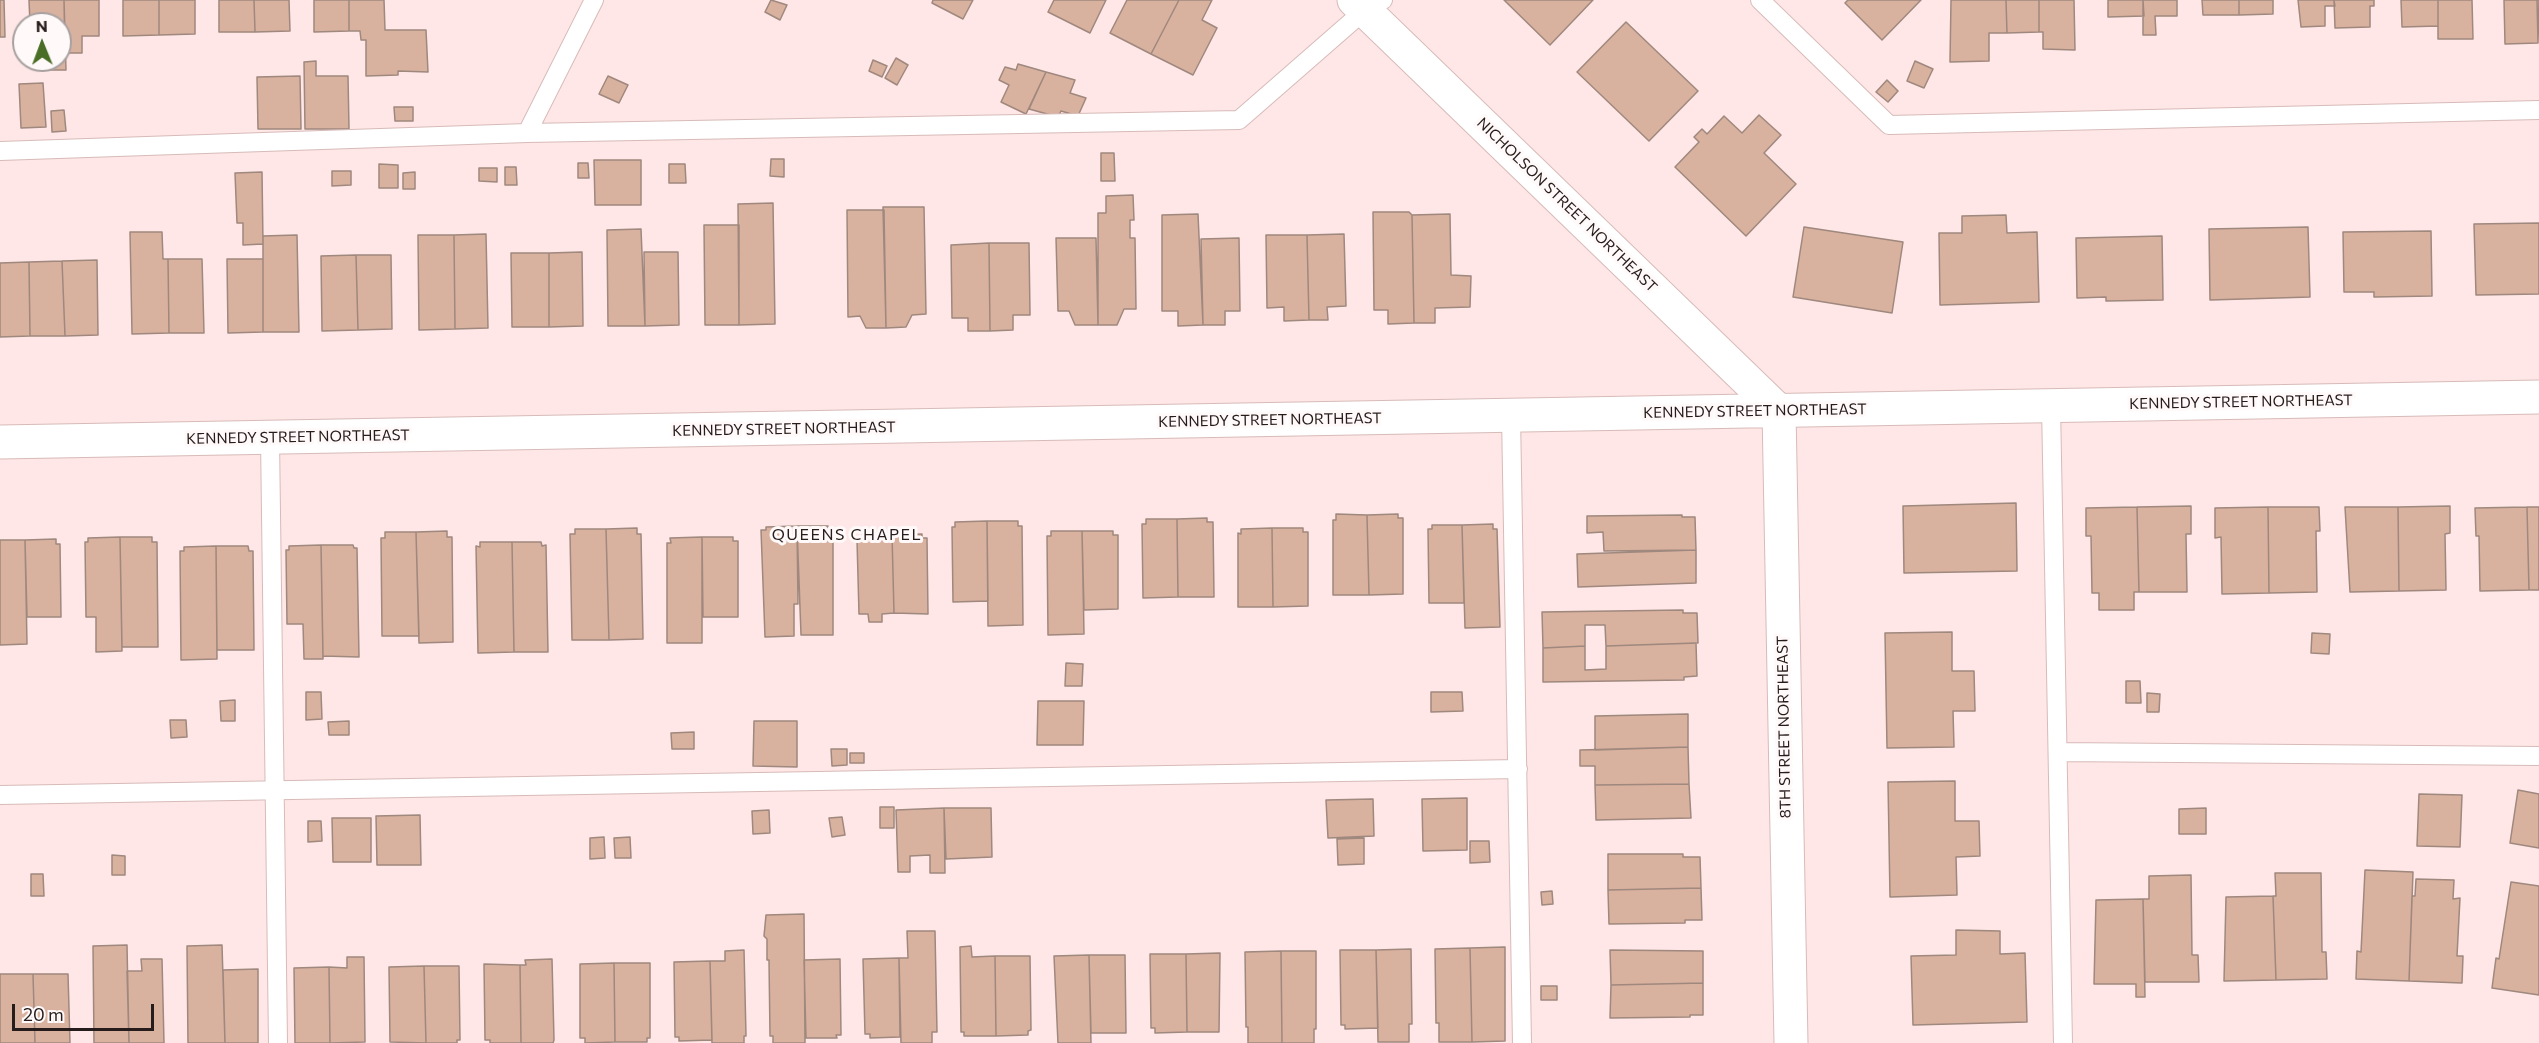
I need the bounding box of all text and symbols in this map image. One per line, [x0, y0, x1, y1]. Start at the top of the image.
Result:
north arrow [12, 12, 72, 72]
text: N [36, 16, 48, 35]
street label: NICHOLSON STREET NORTHEAST [1473, 114, 1661, 296]
street label: KENNEDY STREET NORTHEAST [2129, 391, 2353, 413]
street label: KENNEDY STREET NORTHEAST [1643, 400, 1867, 422]
street label: KENNEDY STREET NORTHEAST [1158, 409, 1382, 431]
street label: KENNEDY STREET NORTHEAST [672, 418, 896, 440]
street label: KENNEDY STREET NORTHEAST [186, 426, 410, 448]
district label: QUEENS CHAPEL [772, 525, 922, 545]
street label: 8TH STREET NORTHEAST [1773, 636, 1795, 818]
scale bar [15, 992, 158, 1030]
text: 20 m [23, 1003, 64, 1025]

